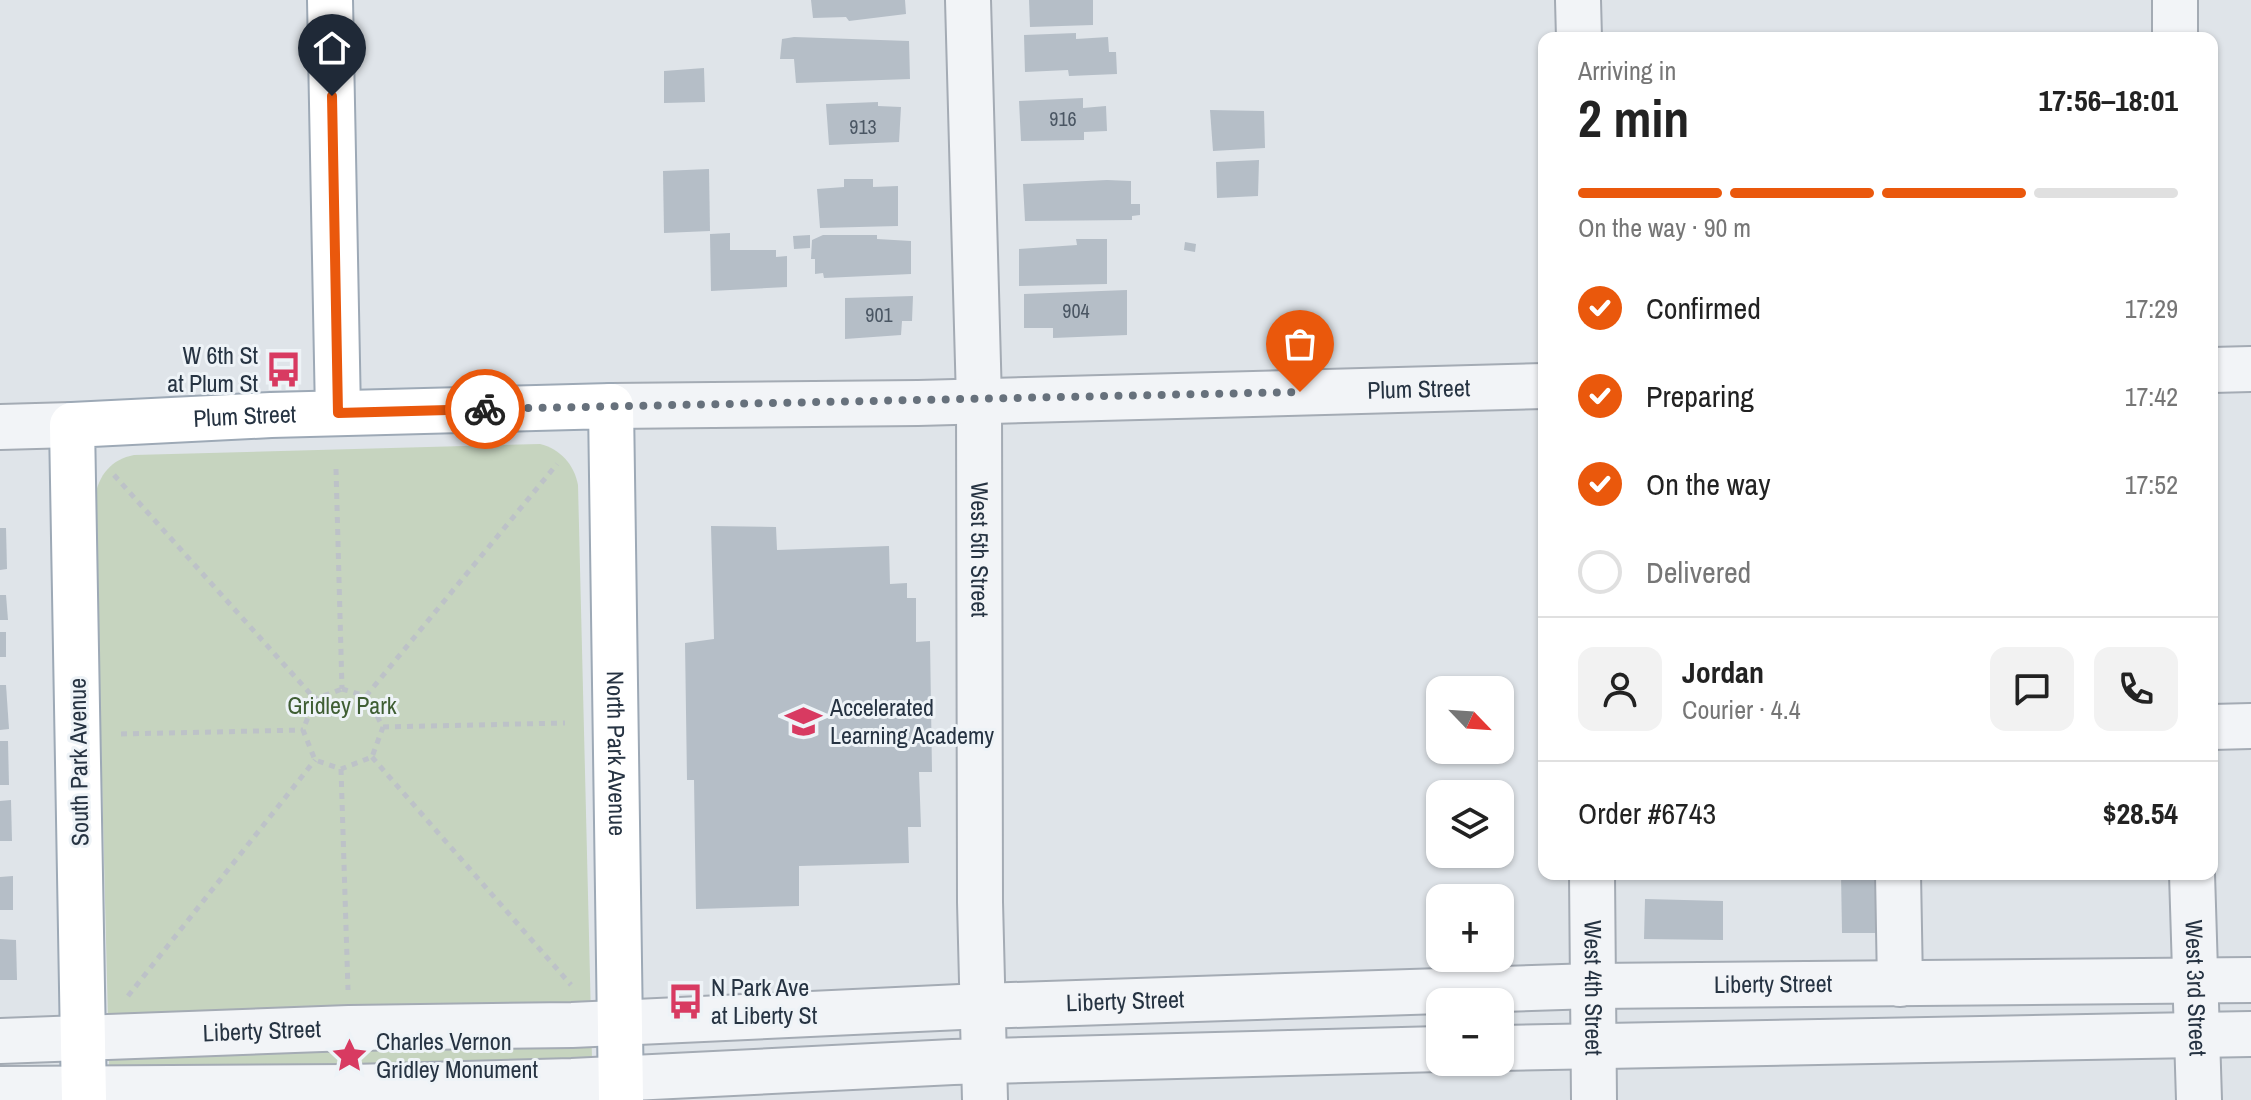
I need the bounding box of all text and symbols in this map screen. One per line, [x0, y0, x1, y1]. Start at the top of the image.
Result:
pin [298, 14.0, 366, 96]
icon: home [310, 26, 354, 70]
text: Arriving in [1578, 53, 1676, 88]
text: 17:56–18:01 [2039, 80, 2178, 120]
text: 2 min [1578, 83, 1689, 153]
house number: 916 [1049, 105, 1077, 132]
house number: 913 [849, 113, 877, 140]
text: On the way · 90 m [1578, 210, 1751, 245]
icon: check [1578, 286, 1622, 330]
text: Confirmed [1646, 288, 1761, 328]
text: 17:29 [2125, 291, 2178, 326]
house number: 904 [1062, 297, 1090, 324]
house number: 901 [865, 301, 893, 328]
pin [1266, 310, 1334, 392]
icon: bag [1278, 322, 1322, 366]
place label: W 6th St at Plum St [167, 339, 259, 399]
bus stop icon: W 6th St at Plum St [265, 351, 303, 389]
courier [445, 369, 525, 449]
street label: Plum Street [1367, 371, 1471, 406]
icon: check [1578, 374, 1622, 418]
text: Preparing [1646, 376, 1754, 416]
text: 17:42 [2125, 379, 2178, 414]
icon: bike [463, 387, 507, 431]
street label: Plum Street [192, 397, 297, 434]
icon: check [1578, 462, 1622, 506]
text: On the way [1646, 464, 1770, 504]
text: 17:52 [2125, 467, 2178, 502]
street label: West 5th Street [964, 482, 996, 618]
text: Delivered [1646, 552, 1751, 592]
button: person [1578, 647, 1662, 731]
button: chat [1990, 647, 2074, 731]
button: phone [2094, 647, 2178, 731]
text: Jordan [1682, 652, 1764, 692]
street label: North Park Avenue [600, 671, 634, 836]
north arrow [1426, 676, 1514, 764]
map controls [1426, 676, 1514, 1076]
street label: South Park Avenue [61, 678, 95, 846]
park label: Gridley Park [287, 689, 397, 721]
place label: Accelerated Learning Academy [829, 691, 994, 751]
text: Courier · 4.4 [1682, 692, 1801, 727]
school or university icon: Accelerated Learning Academy [785, 703, 823, 741]
button: layers [1426, 780, 1514, 868]
text: Order #6743 [1578, 793, 1716, 833]
text: $28.54 [2103, 793, 2178, 833]
button: + [1426, 884, 1514, 972]
street label: West 3rd Street [2178, 919, 2215, 1057]
street label: West 4th Street [1577, 920, 1611, 1056]
street label: Liberty Street [1714, 967, 1833, 1000]
place label: N Park Ave at Liberty St [711, 971, 818, 1031]
street label: Liberty Street [1066, 982, 1185, 1018]
bus stop icon: N Park Ave at Liberty St [666, 983, 704, 1021]
button: − [1426, 988, 1514, 1076]
street label: Liberty Street [202, 1012, 322, 1048]
place label: Charles Vernon Gridley Monument [376, 1025, 538, 1085]
place icon: Charles Vernon Gridley Monument [331, 1037, 369, 1075]

